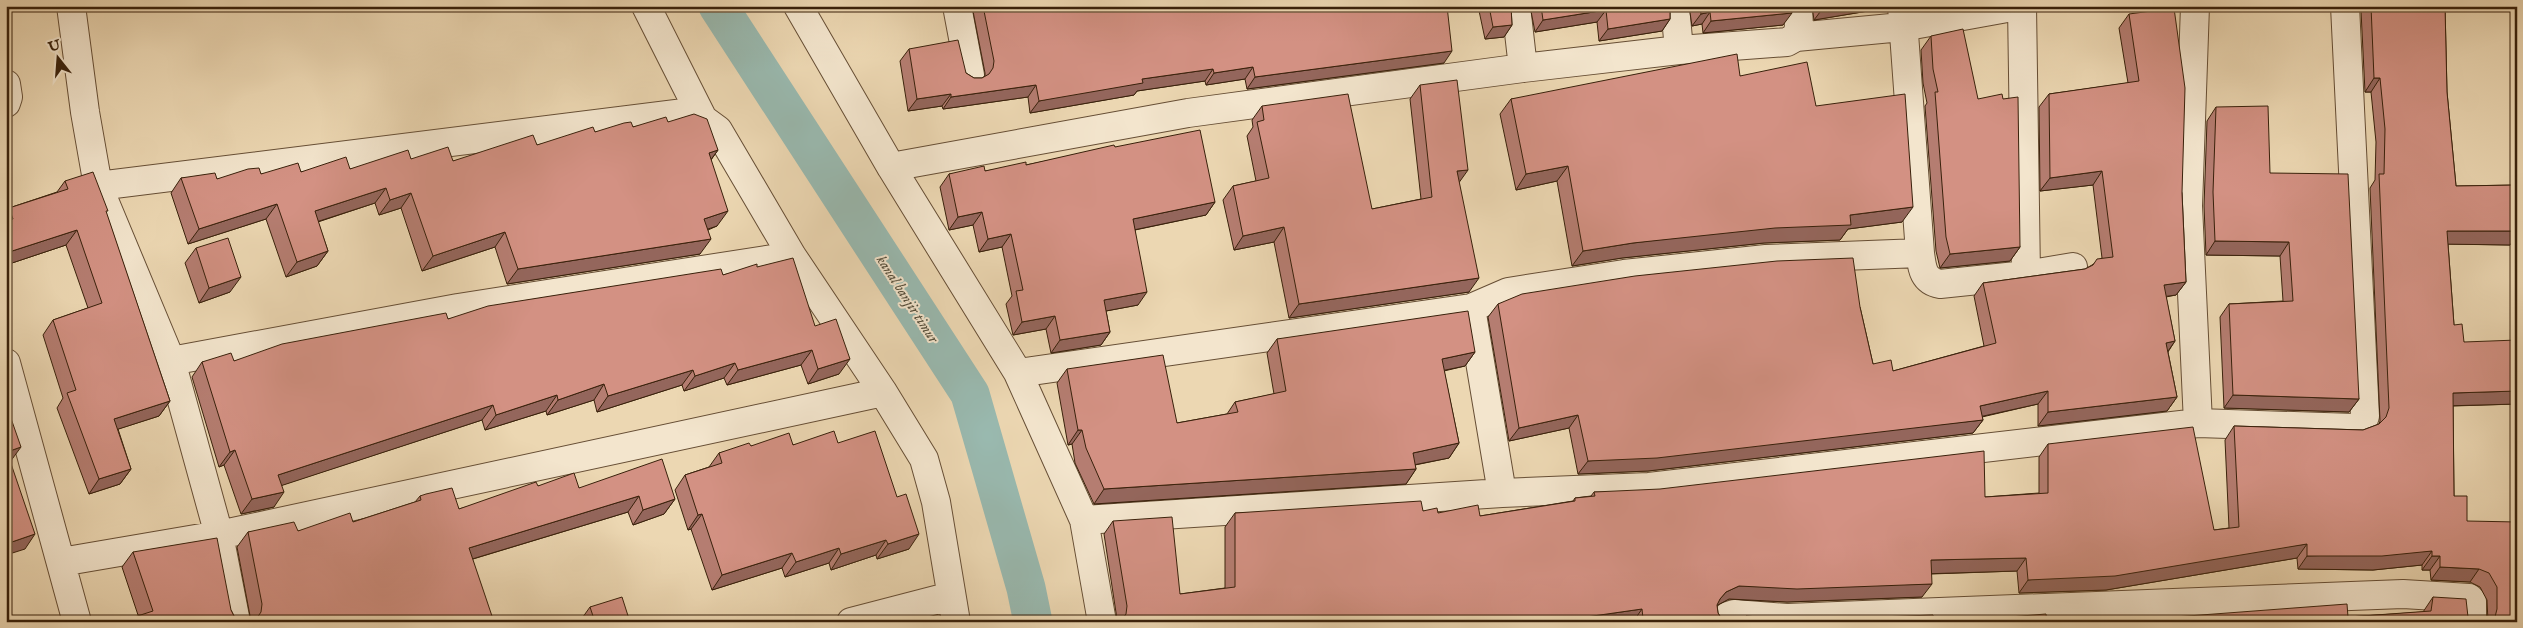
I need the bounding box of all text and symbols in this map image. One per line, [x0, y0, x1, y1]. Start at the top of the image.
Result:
north arrow [32, 32, 82, 82]
text: U [45, 36, 64, 57]
water label: kanal banjir timur [872, 251, 943, 347]

